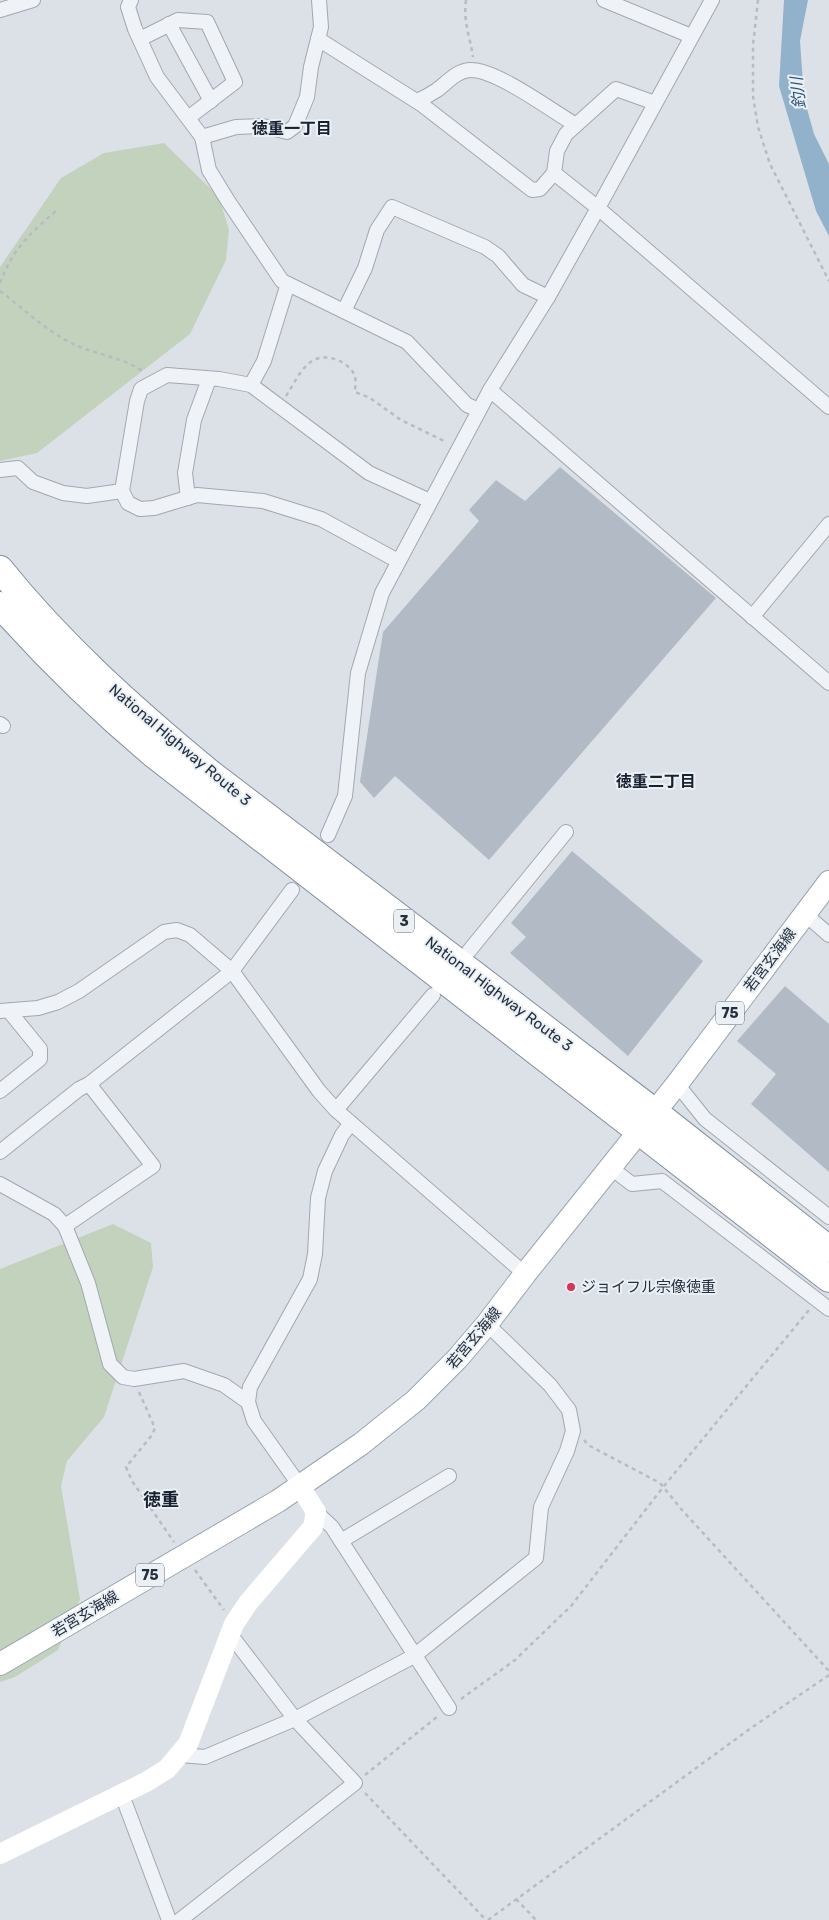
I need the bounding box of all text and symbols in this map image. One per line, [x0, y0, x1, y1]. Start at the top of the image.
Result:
water label: 釣川 [787, 74, 809, 110]
district label: 徳重一丁目 [252, 119, 332, 138]
street label: National Highway Route 3 [105, 680, 255, 810]
district label: 徳重二丁目 [616, 772, 696, 791]
road number: 3 [394, 909, 414, 932]
street label: 若宮玄海線 [740, 925, 800, 995]
street label: National Highway Route 3 [422, 933, 576, 1055]
road number: 75 [716, 1001, 744, 1024]
place label: ジョイフル宗像徳重 [581, 1278, 716, 1296]
marker: ジョイフル宗像徳重 [565, 1281, 577, 1293]
street label: 若宮玄海線 [443, 1303, 505, 1373]
district label: 徳重 [143, 1489, 179, 1511]
road number: 75 [136, 1564, 164, 1586]
street label: 若宮玄海線 [48, 1587, 122, 1641]

